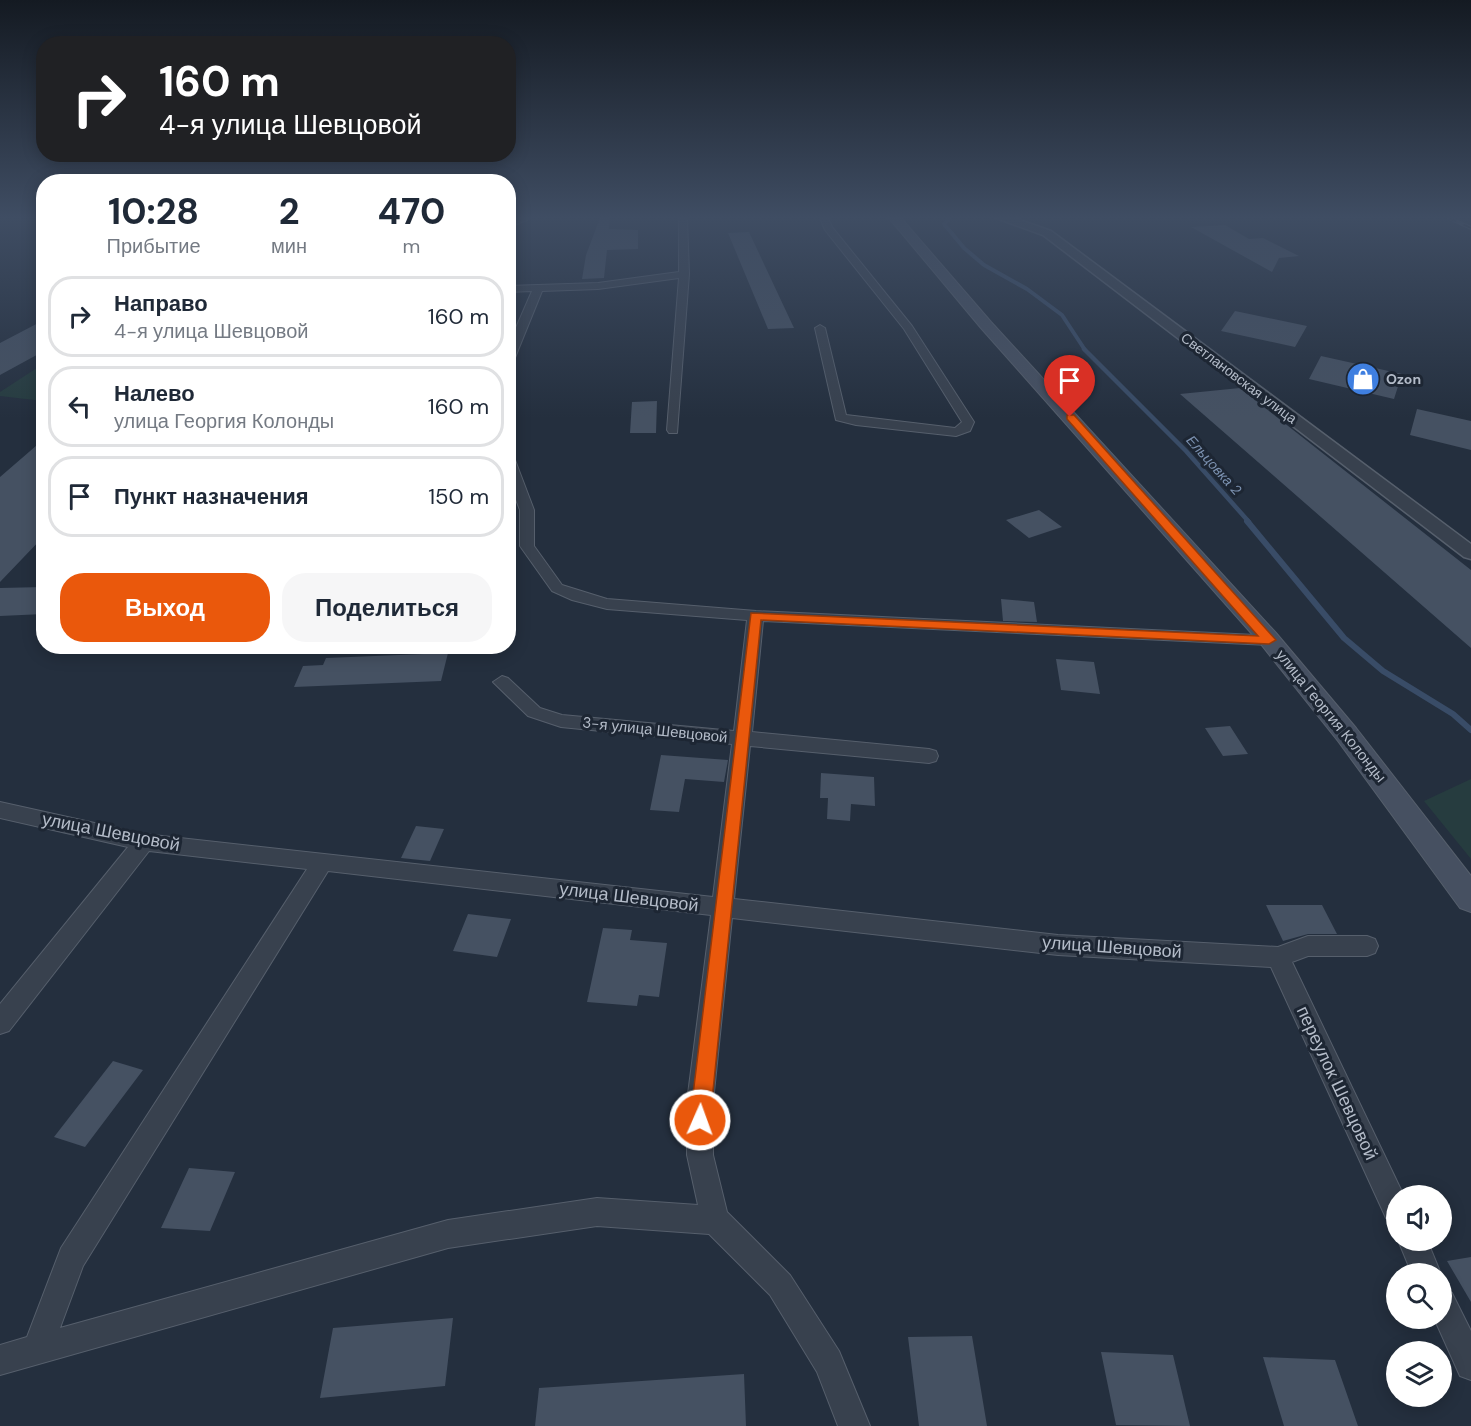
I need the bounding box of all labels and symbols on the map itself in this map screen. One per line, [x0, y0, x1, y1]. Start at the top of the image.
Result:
street label: Светлановская улица [1177, 329, 1301, 428]
pin [1044, 355, 1095, 417]
shop icon: Ozon [1345, 361, 1381, 397]
place label: Ozon [1386, 370, 1421, 388]
water label: Ельцовка 2 [1182, 431, 1246, 499]
street label: улица Георгия Колонды [1271, 646, 1391, 786]
street label: 3-я улица Шевцовой [582, 712, 728, 748]
street label: улица Шевцовой [40, 807, 182, 857]
street label: улица Шевцовой [558, 877, 700, 917]
street label: улица Шевцовой [1041, 930, 1183, 964]
street label: переулок Шевцовой [1291, 1002, 1383, 1164]
position arrow [668, 1088, 732, 1152]

